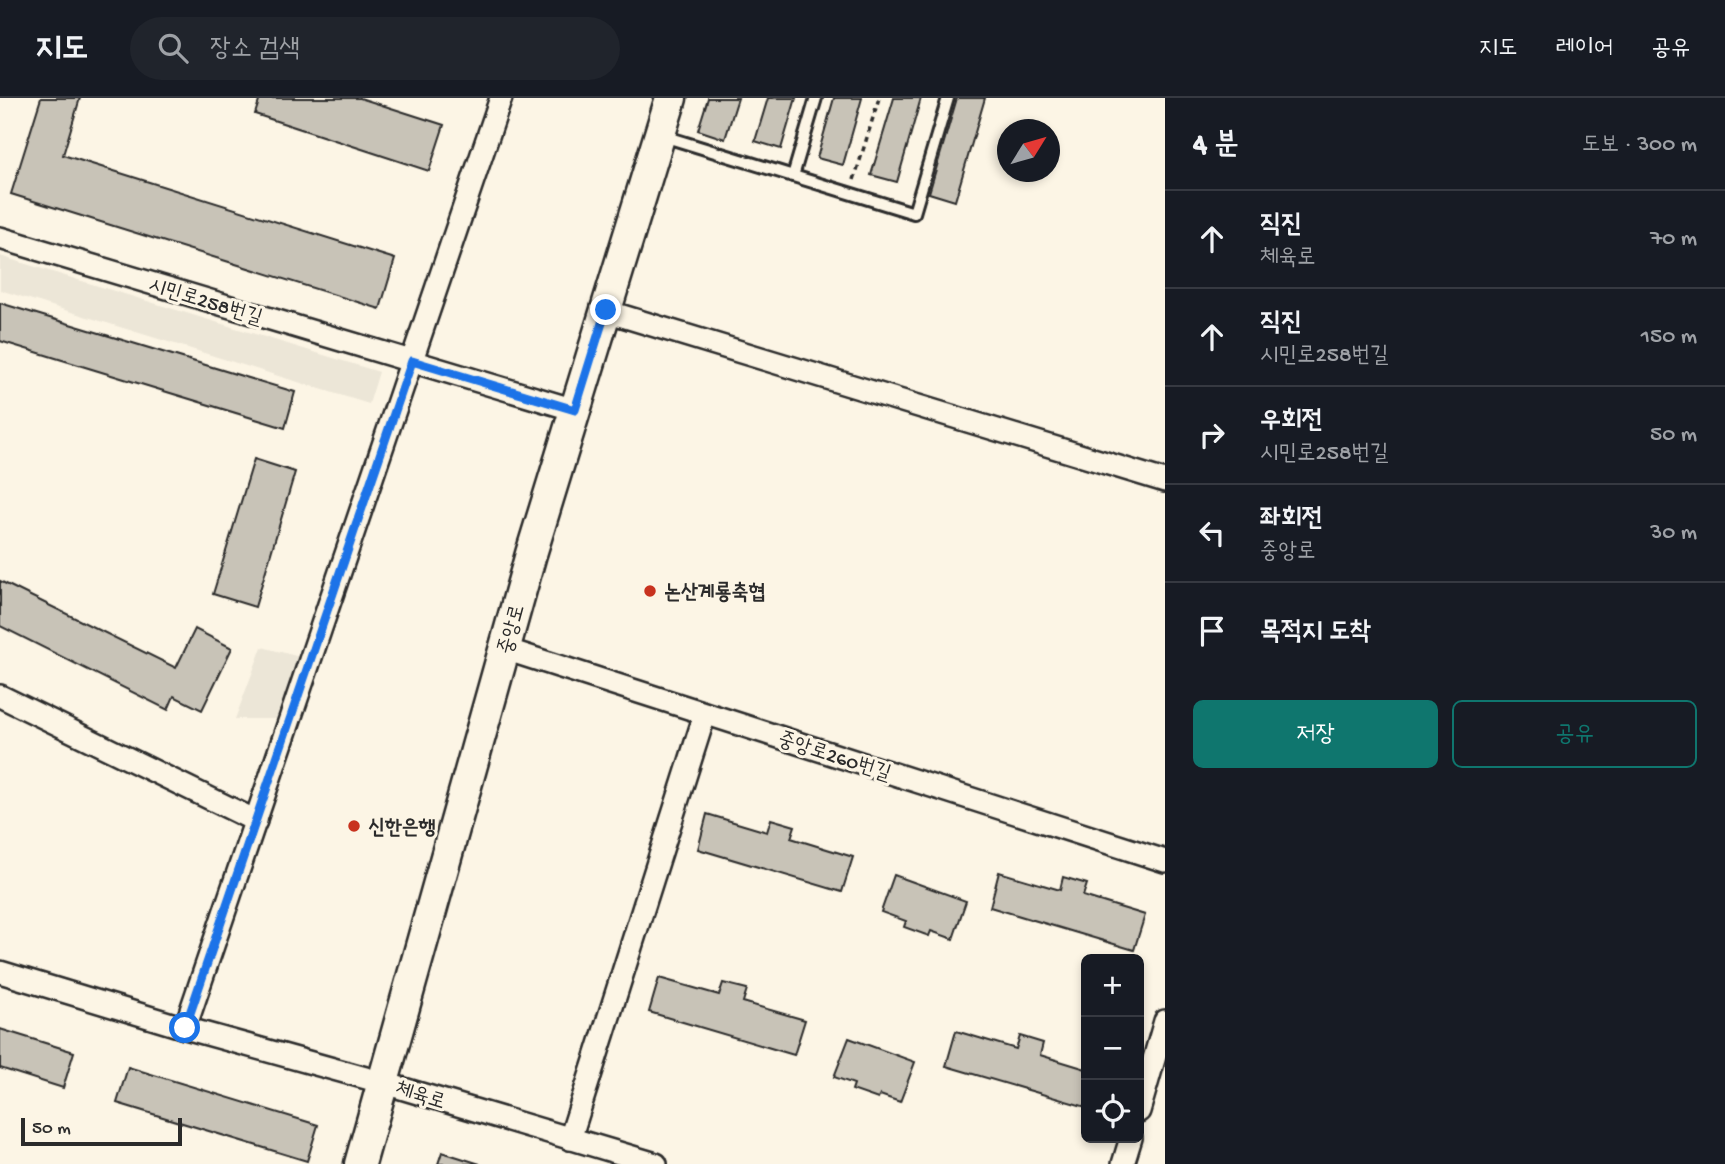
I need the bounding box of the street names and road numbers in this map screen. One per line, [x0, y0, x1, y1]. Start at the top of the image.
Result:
street label: 시민로258번길 [145, 274, 265, 332]
street label: 중앙로 [495, 602, 532, 658]
street label: 중앙로260번길 [774, 728, 894, 788]
street label: 체육로 [392, 1078, 448, 1117]

